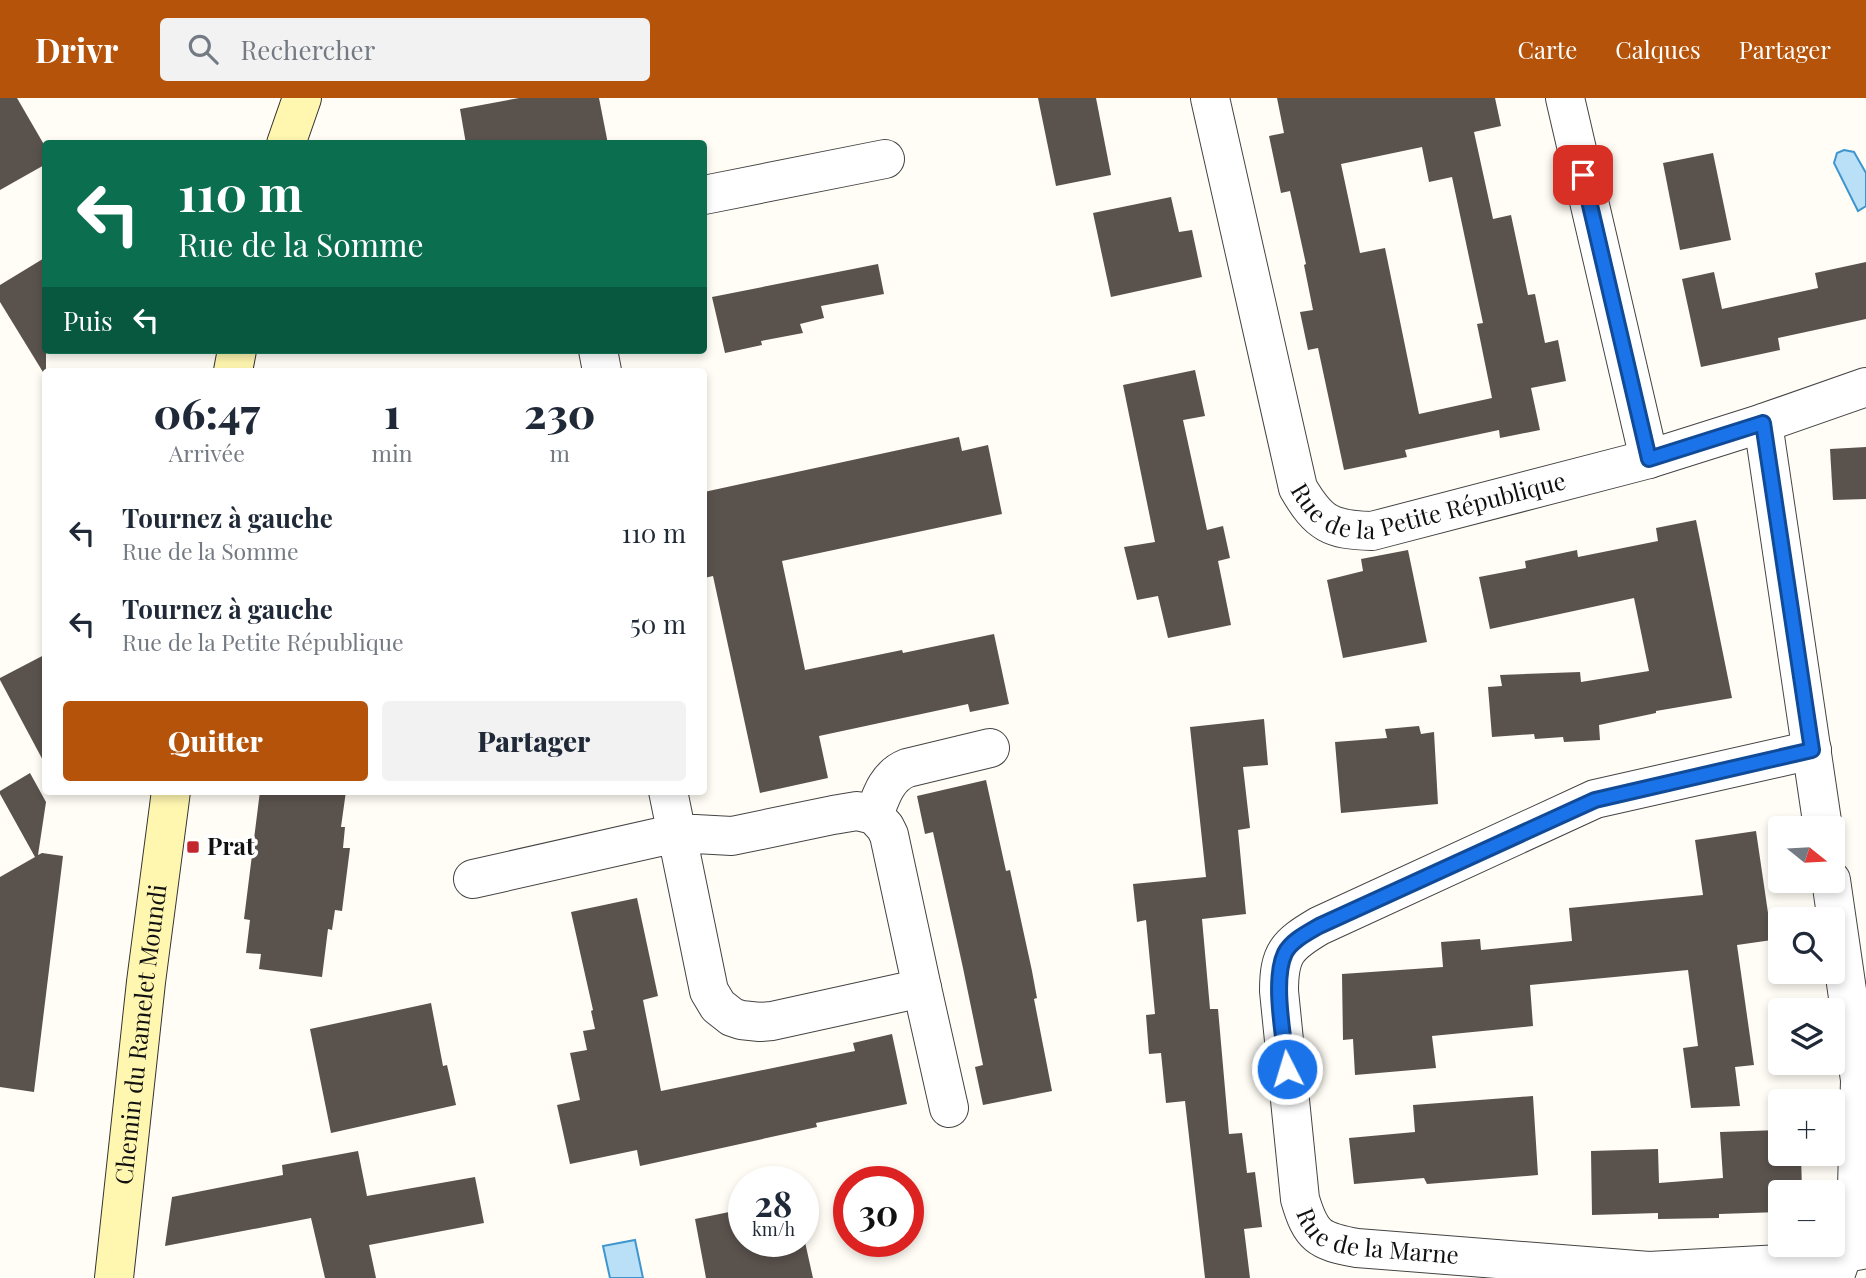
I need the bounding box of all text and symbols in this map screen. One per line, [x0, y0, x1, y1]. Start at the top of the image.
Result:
search box [160, 18, 650, 81]
text: Drivr [35, 27, 118, 71]
icon: search [184, 30, 222, 68]
text: Rechercher [240, 32, 375, 67]
text: Carte [1518, 33, 1577, 65]
text: Calques [1615, 33, 1701, 65]
text: Partager [1739, 33, 1831, 65]
pin [1553, 145, 1613, 205]
icon: arrive [1564, 156, 1602, 194]
text: 110 m [178, 159, 303, 224]
icon: left [63, 168, 154, 259]
text: Rue de la Somme [178, 222, 424, 265]
icon: left [127, 301, 165, 339]
text: Puis [63, 303, 113, 338]
text: 06:47 [154, 384, 260, 440]
text: 1 [384, 384, 400, 440]
text: 230 [524, 384, 595, 440]
text: Arrivée [169, 437, 245, 468]
text: min [372, 437, 412, 468]
text: m [550, 437, 570, 468]
street label: Rue de la Petite République [1288, 459, 1584, 493]
text: Rue de la Petite République [1285, 463, 1569, 545]
text: Tournez à gauche [122, 500, 333, 535]
icon: left [63, 514, 101, 552]
text: 110 m [622, 515, 686, 550]
text: Rue de la Somme [122, 535, 299, 566]
text: Tournez à gauche [122, 591, 333, 626]
icon: left [63, 605, 101, 643]
text: 50 m [630, 606, 686, 641]
text: Rue de la Petite République [122, 626, 404, 657]
button: Quitter [63, 701, 368, 781]
button: Partager [382, 701, 686, 781]
north arrow [1768, 816, 1844, 892]
map controls [1768, 816, 1845, 1257]
place label: Prat [207, 829, 255, 861]
marker: Prat [185, 839, 201, 855]
street label: Chemin du Ramelet Moundi [106, 882, 173, 1186]
button: search [1768, 907, 1845, 984]
button: layers [1768, 998, 1845, 1075]
position arrow [1250, 1032, 1324, 1106]
button: + [1768, 1089, 1845, 1166]
speed limit sign: 30 [833, 1166, 924, 1257]
text: 28 [755, 1179, 792, 1226]
button: − [1768, 1180, 1845, 1257]
street label: Rue de la Marne [1290, 1203, 1460, 1270]
text: km/h [752, 1217, 795, 1241]

